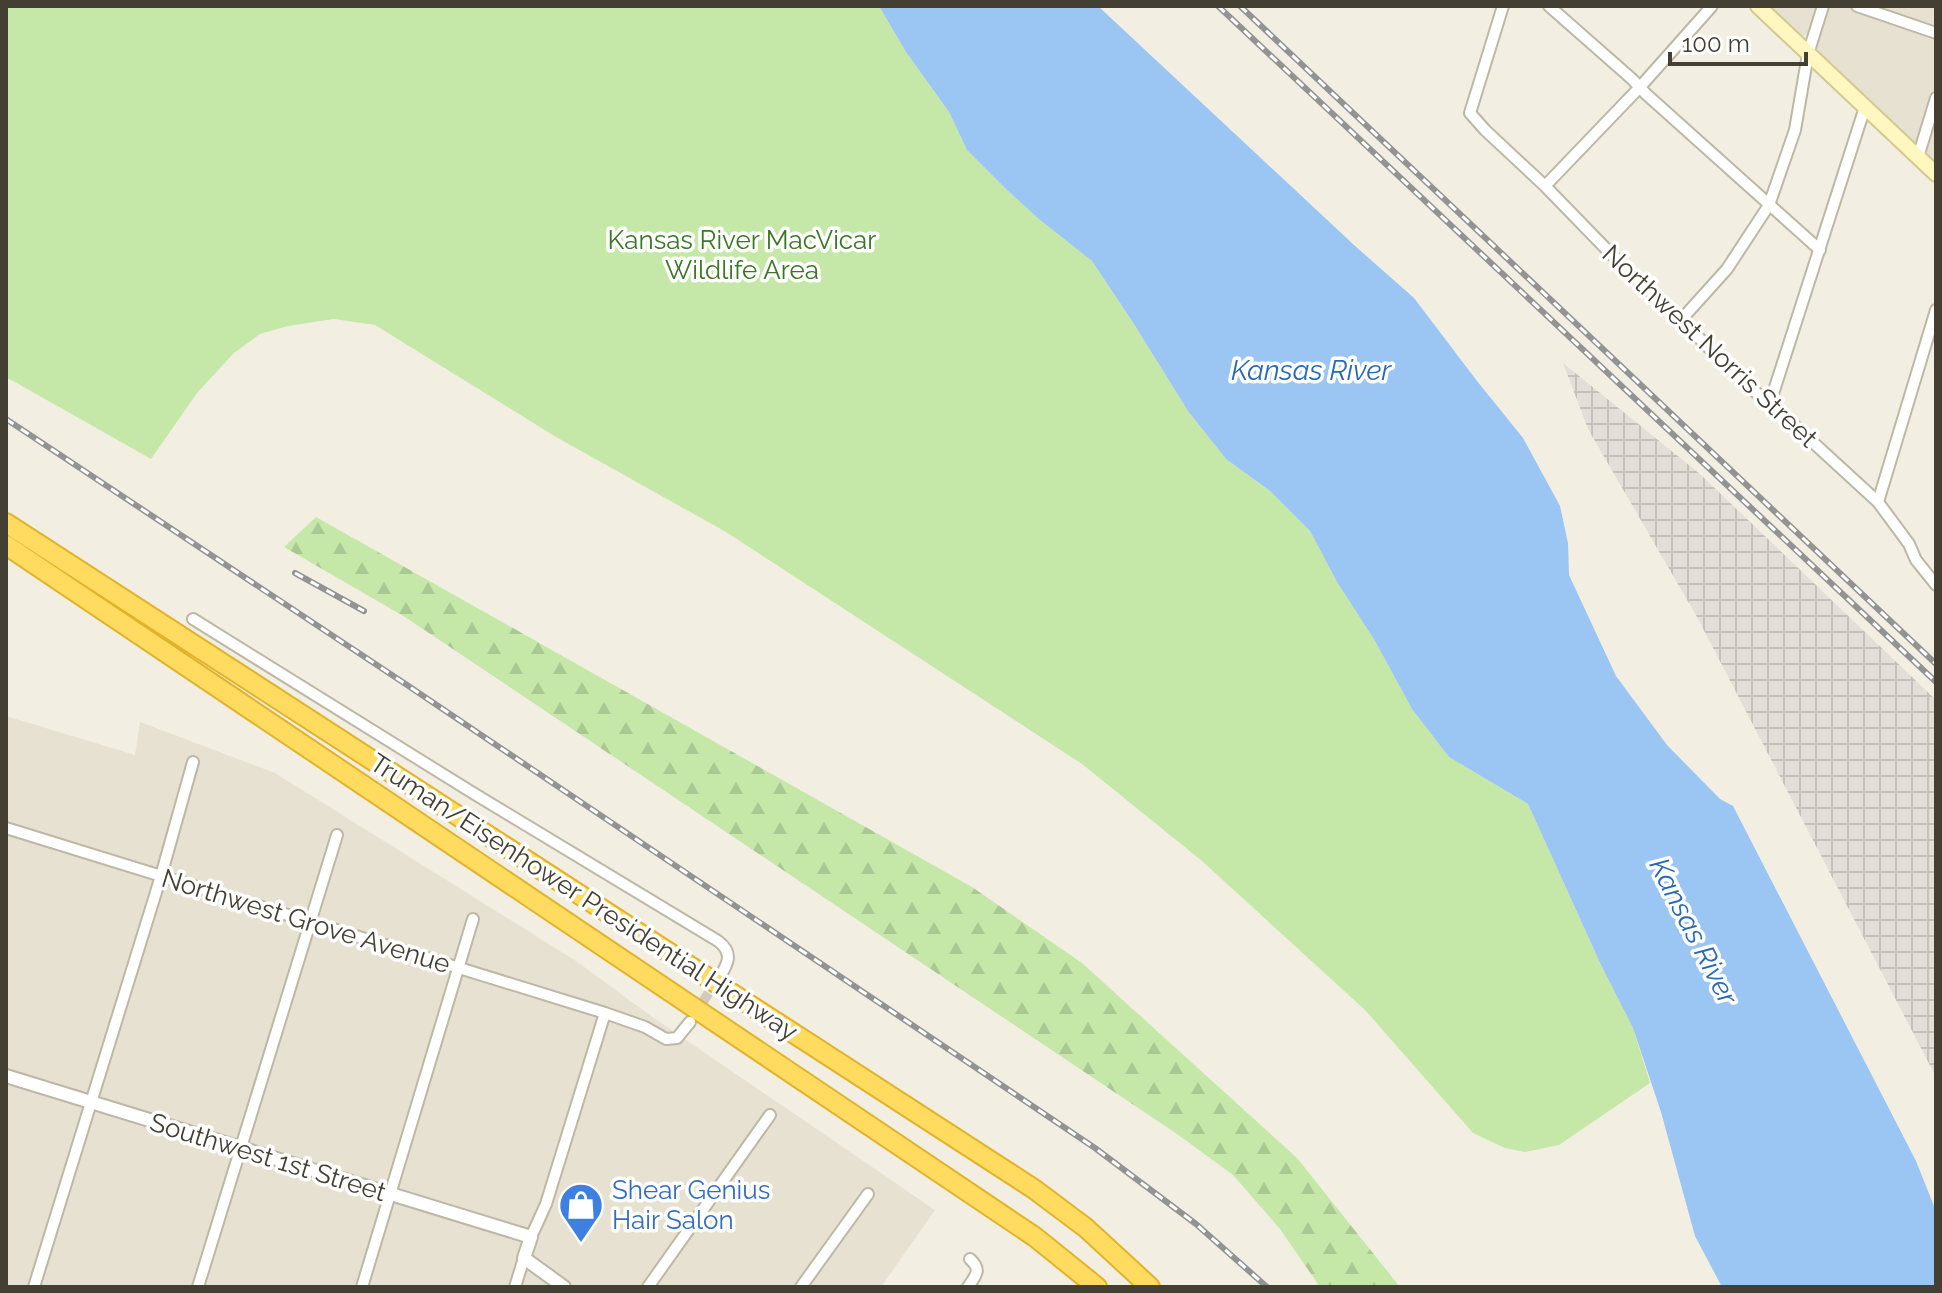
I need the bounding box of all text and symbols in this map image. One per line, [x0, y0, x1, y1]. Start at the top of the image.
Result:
scale bar [1670, 16, 1806, 66]
text: 100 m [1682, 29, 1750, 58]
park label: Kansas River MacVicar Wildlife Area [608, 225, 876, 285]
street label: Northwest Norris Street [1597, 239, 1824, 453]
water label: Kansas River [1231, 354, 1392, 387]
street label: Truman/Eisenhower Presidential Highway [365, 747, 803, 1047]
water label: Kansas River [1643, 852, 1745, 1011]
street label: Northwest Grove Avenue [158, 863, 454, 979]
street label: Southwest 1st Street [146, 1107, 390, 1207]
place label: Shear Genius Hair Salon [612, 1175, 770, 1235]
shop icon: Shear Genius Hair Salon [557, 1181, 605, 1244]

